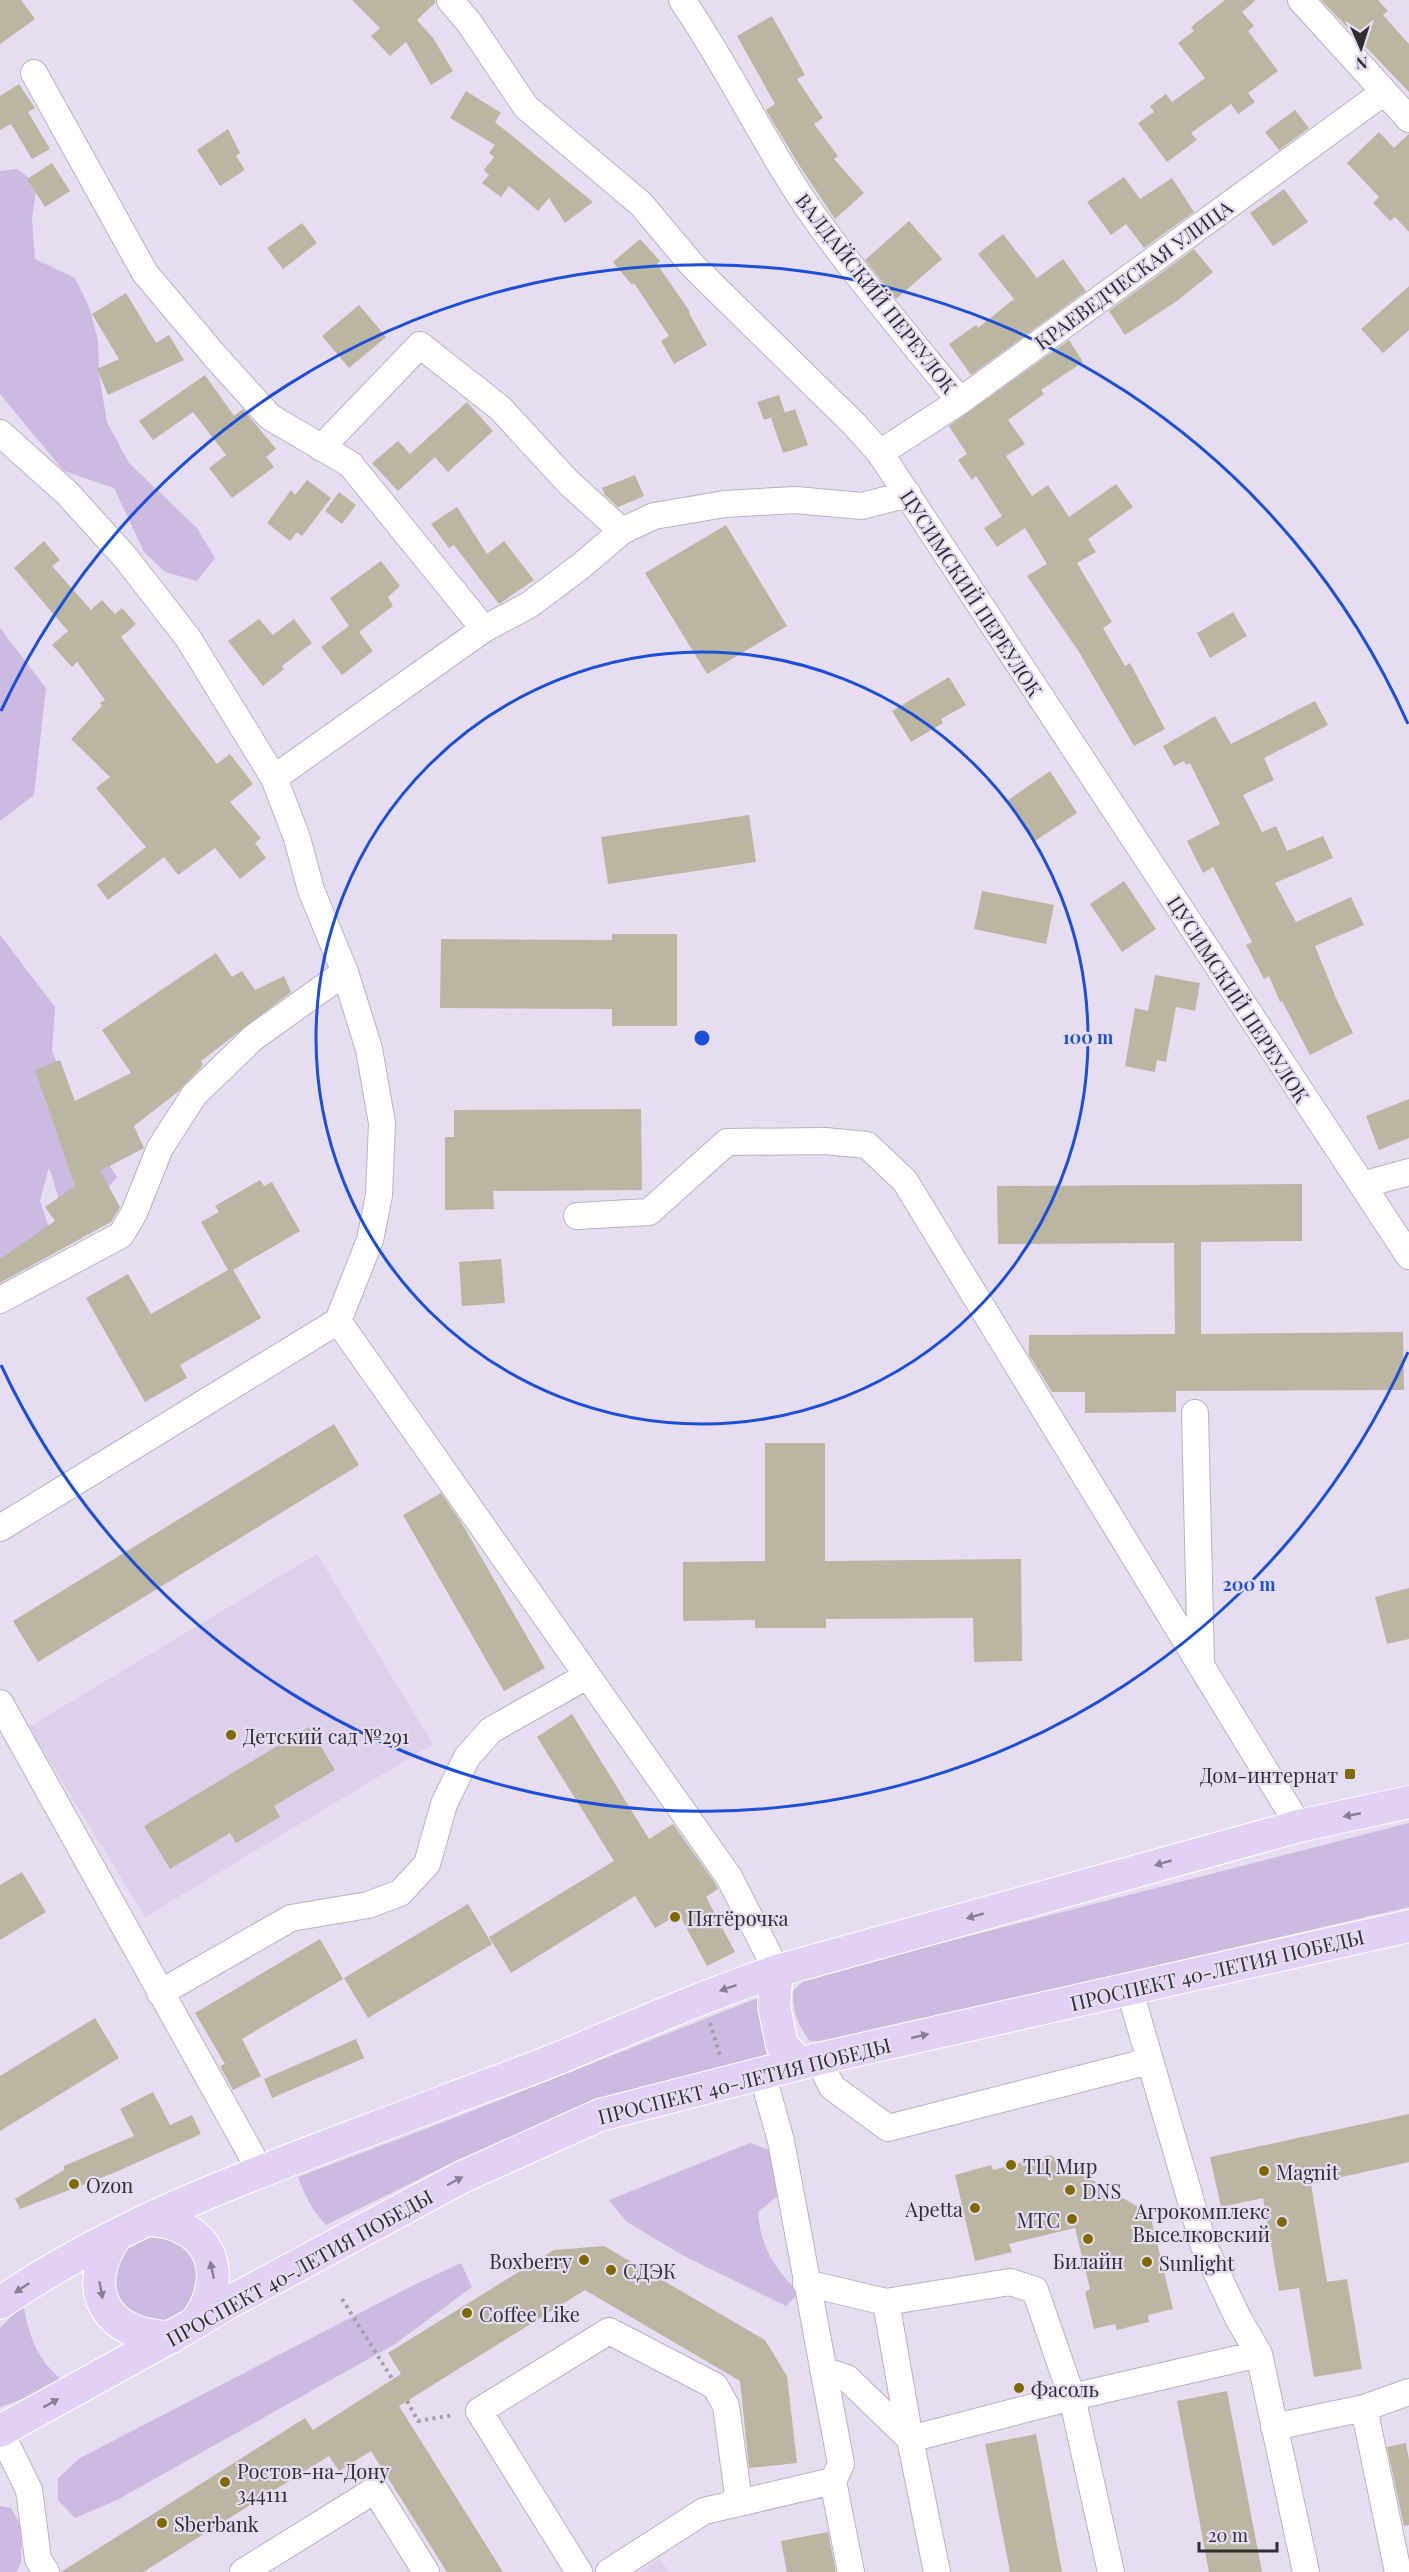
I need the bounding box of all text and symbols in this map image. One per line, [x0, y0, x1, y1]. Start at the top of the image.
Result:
north arrow [1331, 18, 1391, 78]
text: N [1355, 53, 1368, 74]
street label: ВАЛДАЙСКИЙ ПЕРЕУЛОК [790, 187, 964, 399]
street label: КРАЕВЕДЧЕСКАЯ УЛИЦА [1029, 193, 1238, 355]
street label: ЦУСИМСКИЙ ПЕРЕУЛОК [895, 484, 1050, 702]
street label: ЦУСИМСКИЙ ПЕРЕУЛОК [1162, 890, 1317, 1108]
text: 100 m [1063, 1025, 1114, 1049]
centre of rings [692, 1028, 712, 1048]
text: 200 m [1222, 1572, 1276, 1596]
place label: Детский сад №291 [243, 1722, 409, 1749]
marker: Детский сад №291 [224, 1728, 238, 1742]
place label: Дом-интернат [1200, 1761, 1338, 1788]
marker: Дом-интернат [1343, 1767, 1357, 1781]
one-way arrow [1342, 1811, 1361, 1820]
one-way arrow [1154, 1859, 1172, 1869]
place label: Пятёрочка [687, 1904, 789, 1931]
marker: Пятёрочка [668, 1910, 682, 1924]
one-way arrow [966, 1911, 984, 1921]
street label: ПРОСПЕКТ 40-ЛЕТИЯ ПОБЕДЫ [1067, 1922, 1367, 2016]
one-way arrow [719, 1983, 737, 1993]
street label: ПРОСПЕКТ 40-ЛЕТИЯ ПОБЕДЫ [595, 2030, 893, 2130]
one-way arrow [911, 2031, 930, 2040]
place label: ТЦ Мир [1023, 2152, 1097, 2179]
marker: ТЦ Мир [1004, 2158, 1018, 2172]
place label: Magnit [1276, 2158, 1340, 2185]
marker: Magnit [1257, 2164, 1271, 2178]
place label: Ozon [86, 2171, 133, 2198]
one-way arrow [447, 2176, 464, 2186]
marker: Ozon [67, 2177, 81, 2191]
place label: DNS [1082, 2177, 1121, 2204]
street label: ПРОСПЕКТ 40-ЛЕТИЯ ПОБЕДЫ [161, 2182, 437, 2352]
marker: DNS [1063, 2183, 1077, 2197]
place label: Apetta [904, 2195, 963, 2222]
place label: Агрокомплекс Выселковский [1133, 2197, 1270, 2247]
marker: Apetta [968, 2201, 982, 2215]
place label: МТС [1016, 2206, 1060, 2233]
marker: МТС [1065, 2212, 1079, 2226]
marker: Агрокомплекс Выселковский [1275, 2215, 1289, 2229]
marker: Билайн [1081, 2232, 1095, 2246]
place label: Boxberry [489, 2247, 572, 2274]
place label: Билайн [1053, 2247, 1123, 2274]
place label: Sunlight [1159, 2249, 1235, 2276]
marker: Boxberry [577, 2253, 591, 2267]
marker: Sunlight [1140, 2255, 1154, 2269]
place label: СДЭК [623, 2257, 677, 2284]
one-way arrow [207, 2261, 216, 2280]
marker: СДЭК [604, 2263, 618, 2277]
one-way arrow [97, 2280, 106, 2299]
one-way arrow [15, 2282, 31, 2294]
place label: Coffee Like [479, 2300, 580, 2327]
marker: Coffee Like [460, 2306, 474, 2320]
place label: Фасоль [1031, 2375, 1099, 2402]
marker: Фасоль [1012, 2381, 1026, 2395]
one-way arrow [43, 2397, 59, 2408]
place label: Ростов-на-Дону 344111 [237, 2457, 390, 2507]
marker: Ростов-на-Дону 344111 [218, 2475, 232, 2489]
place label: Sberbank [174, 2510, 259, 2537]
scale bar [1199, 2515, 1277, 2553]
marker: Sberbank [155, 2516, 169, 2530]
text: 20 m [1208, 2523, 1248, 2547]

